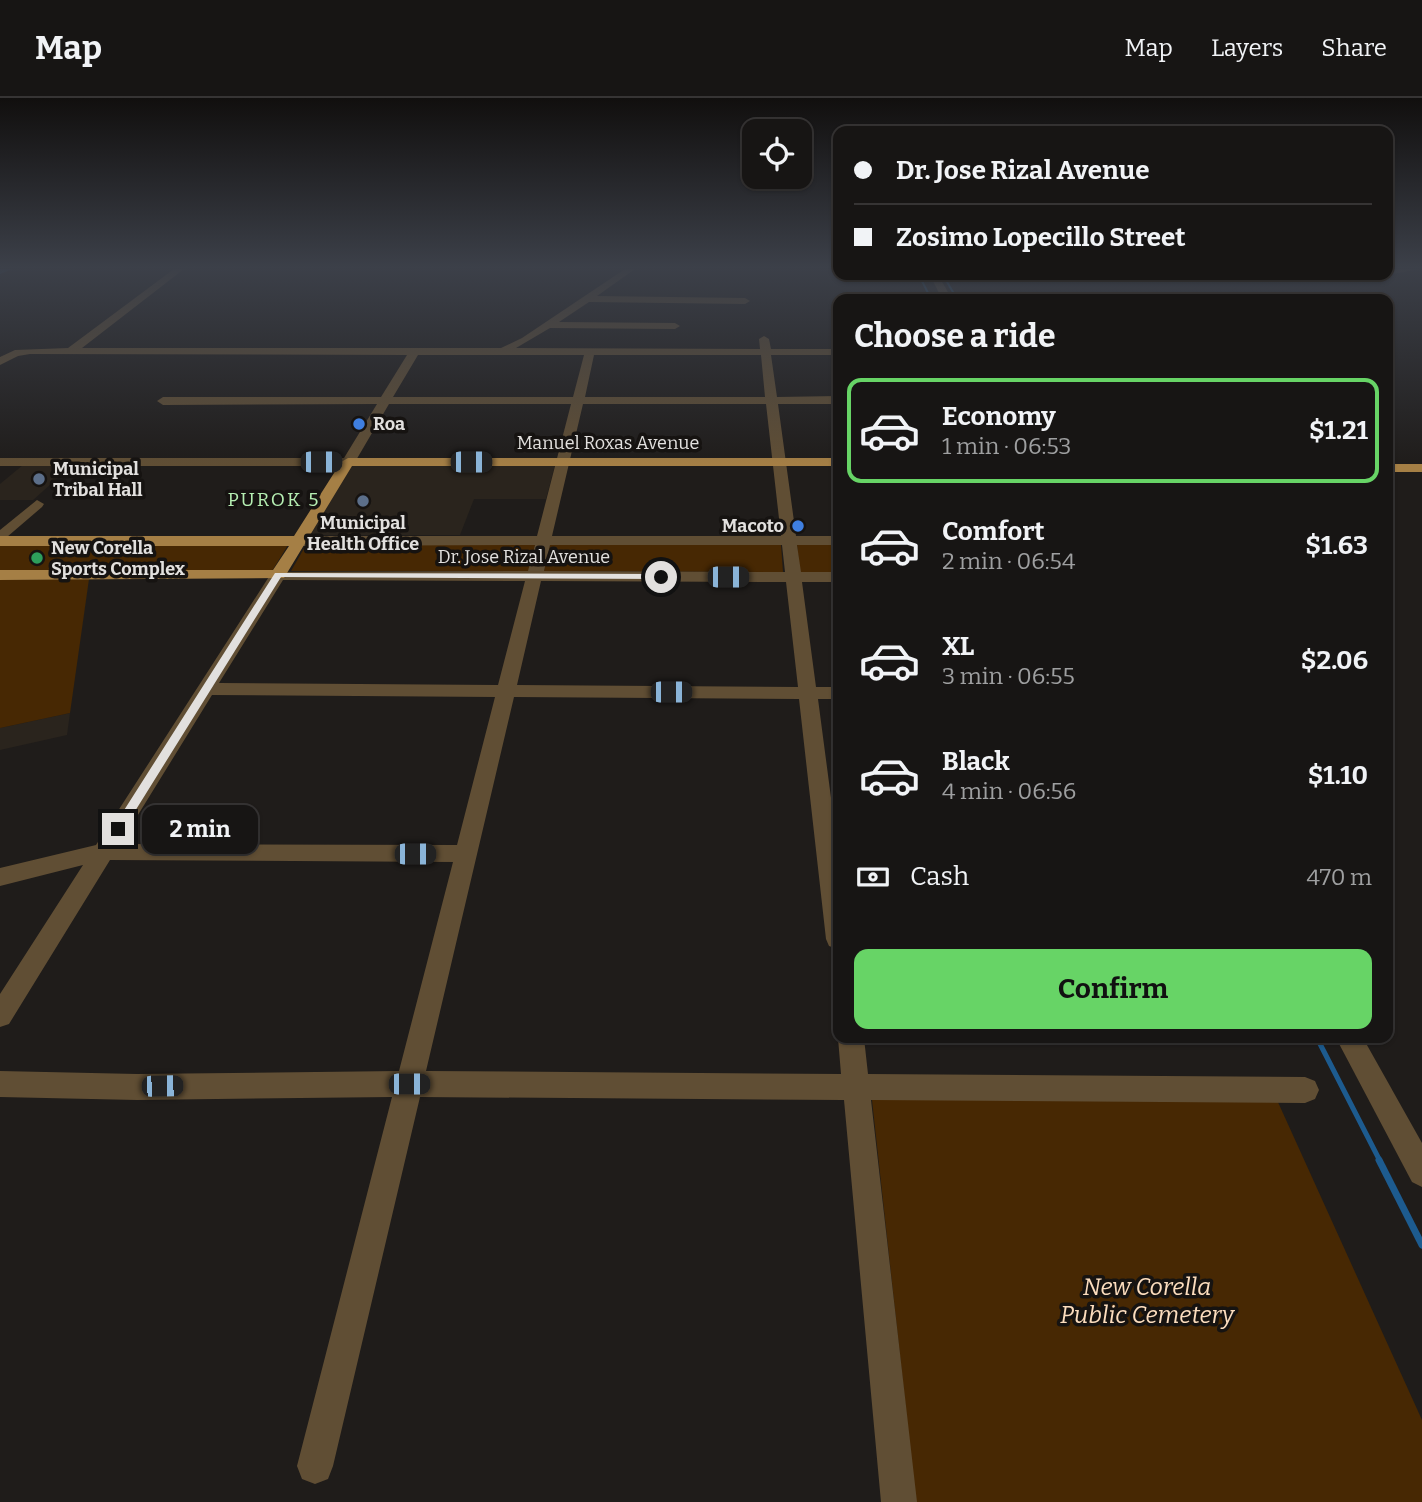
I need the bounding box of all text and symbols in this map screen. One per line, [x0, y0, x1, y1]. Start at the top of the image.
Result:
text: Map [35, 28, 102, 68]
text: Map [1125, 34, 1173, 62]
text: Layers [1211, 34, 1283, 62]
text: Share [1321, 34, 1387, 62]
map controls [742, 119, 812, 189]
button: locate [742, 119, 812, 189]
text: Dr. Jose Rizal Avenue [896, 155, 1150, 186]
text: Zosimo Lopecillo Street [896, 222, 1186, 253]
text: Choose a ride [854, 317, 1055, 355]
icon: car [858, 399, 921, 462]
text: Economy [942, 401, 1056, 432]
place label: Roa [373, 413, 405, 435]
text: $1.21 [1309, 415, 1368, 446]
marker: Roa [351, 416, 367, 432]
street label: Manuel Roxas Avenue [517, 432, 699, 454]
text: 1 min · 06:53 [942, 432, 1071, 460]
car [301, 452, 343, 473]
car [451, 452, 493, 473]
place label: Municipal Tribal Hall [53, 458, 143, 501]
marker: Municipal Tribal Hall [31, 471, 47, 487]
district label: PUROK 5 [228, 488, 320, 511]
marker: Municipal Health Office [355, 493, 371, 509]
place label: Municipal Health Office [307, 512, 419, 555]
icon: car [858, 514, 921, 577]
place label: Macoto [722, 515, 784, 537]
text: Comfort [942, 516, 1045, 547]
marker: Macoto [790, 518, 806, 534]
text: $1.63 [1305, 530, 1368, 561]
place label: New Corella Sports Complex [51, 537, 186, 580]
street label: Dr. Jose Rizal Avenue [438, 546, 610, 568]
text: 2 min · 06:54 [942, 547, 1075, 575]
marker: New Corella Sports Complex [29, 550, 45, 566]
route start [645, 561, 677, 593]
car [708, 567, 750, 588]
icon: car [858, 629, 921, 692]
text: XL [942, 631, 974, 662]
text: $2.06 [1301, 645, 1368, 676]
text: 3 min · 06:55 [942, 662, 1075, 690]
car [651, 682, 693, 703]
icon: car [858, 744, 921, 807]
text: Black [942, 746, 1010, 777]
text: $1.10 [1308, 760, 1368, 791]
text: 4 min · 06:56 [942, 777, 1076, 805]
callout: 2 min [142, 804, 258, 854]
route end [102, 813, 134, 845]
text: 2 min [169, 815, 231, 843]
car [395, 844, 437, 865]
icon: cash [854, 858, 892, 896]
text: Cash [910, 861, 969, 892]
text: 470 m [1306, 863, 1372, 891]
button: Confirm [854, 949, 1372, 1029]
car [389, 1074, 431, 1095]
car [141, 1075, 184, 1097]
park label: New Corella Public Cemetery [1060, 1273, 1236, 1329]

